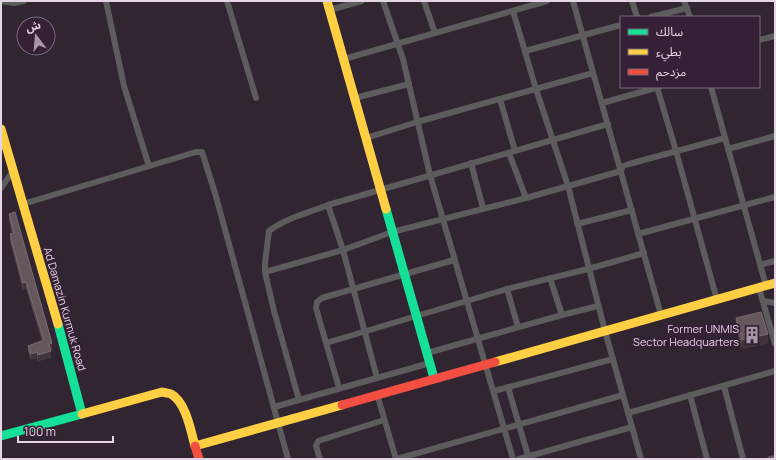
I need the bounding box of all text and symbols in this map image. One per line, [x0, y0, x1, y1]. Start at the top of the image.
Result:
north arrow [16, 16, 56, 56]
legend [620, 16, 760, 88]
text: ش [24, 17, 42, 35]
text: سالك [656, 23, 683, 40]
text: بطيء [656, 43, 682, 62]
text: مزدحم [656, 63, 686, 81]
street label: Ad Damazin Kurmuk Road [41, 245, 90, 372]
place label: Former UNMIS Sector Headquarters [633, 321, 739, 349]
building icon: Former UNMIS Sector Headquarters [742, 325, 762, 345]
scale bar [18, 418, 113, 444]
text: 100 m [24, 423, 56, 440]

